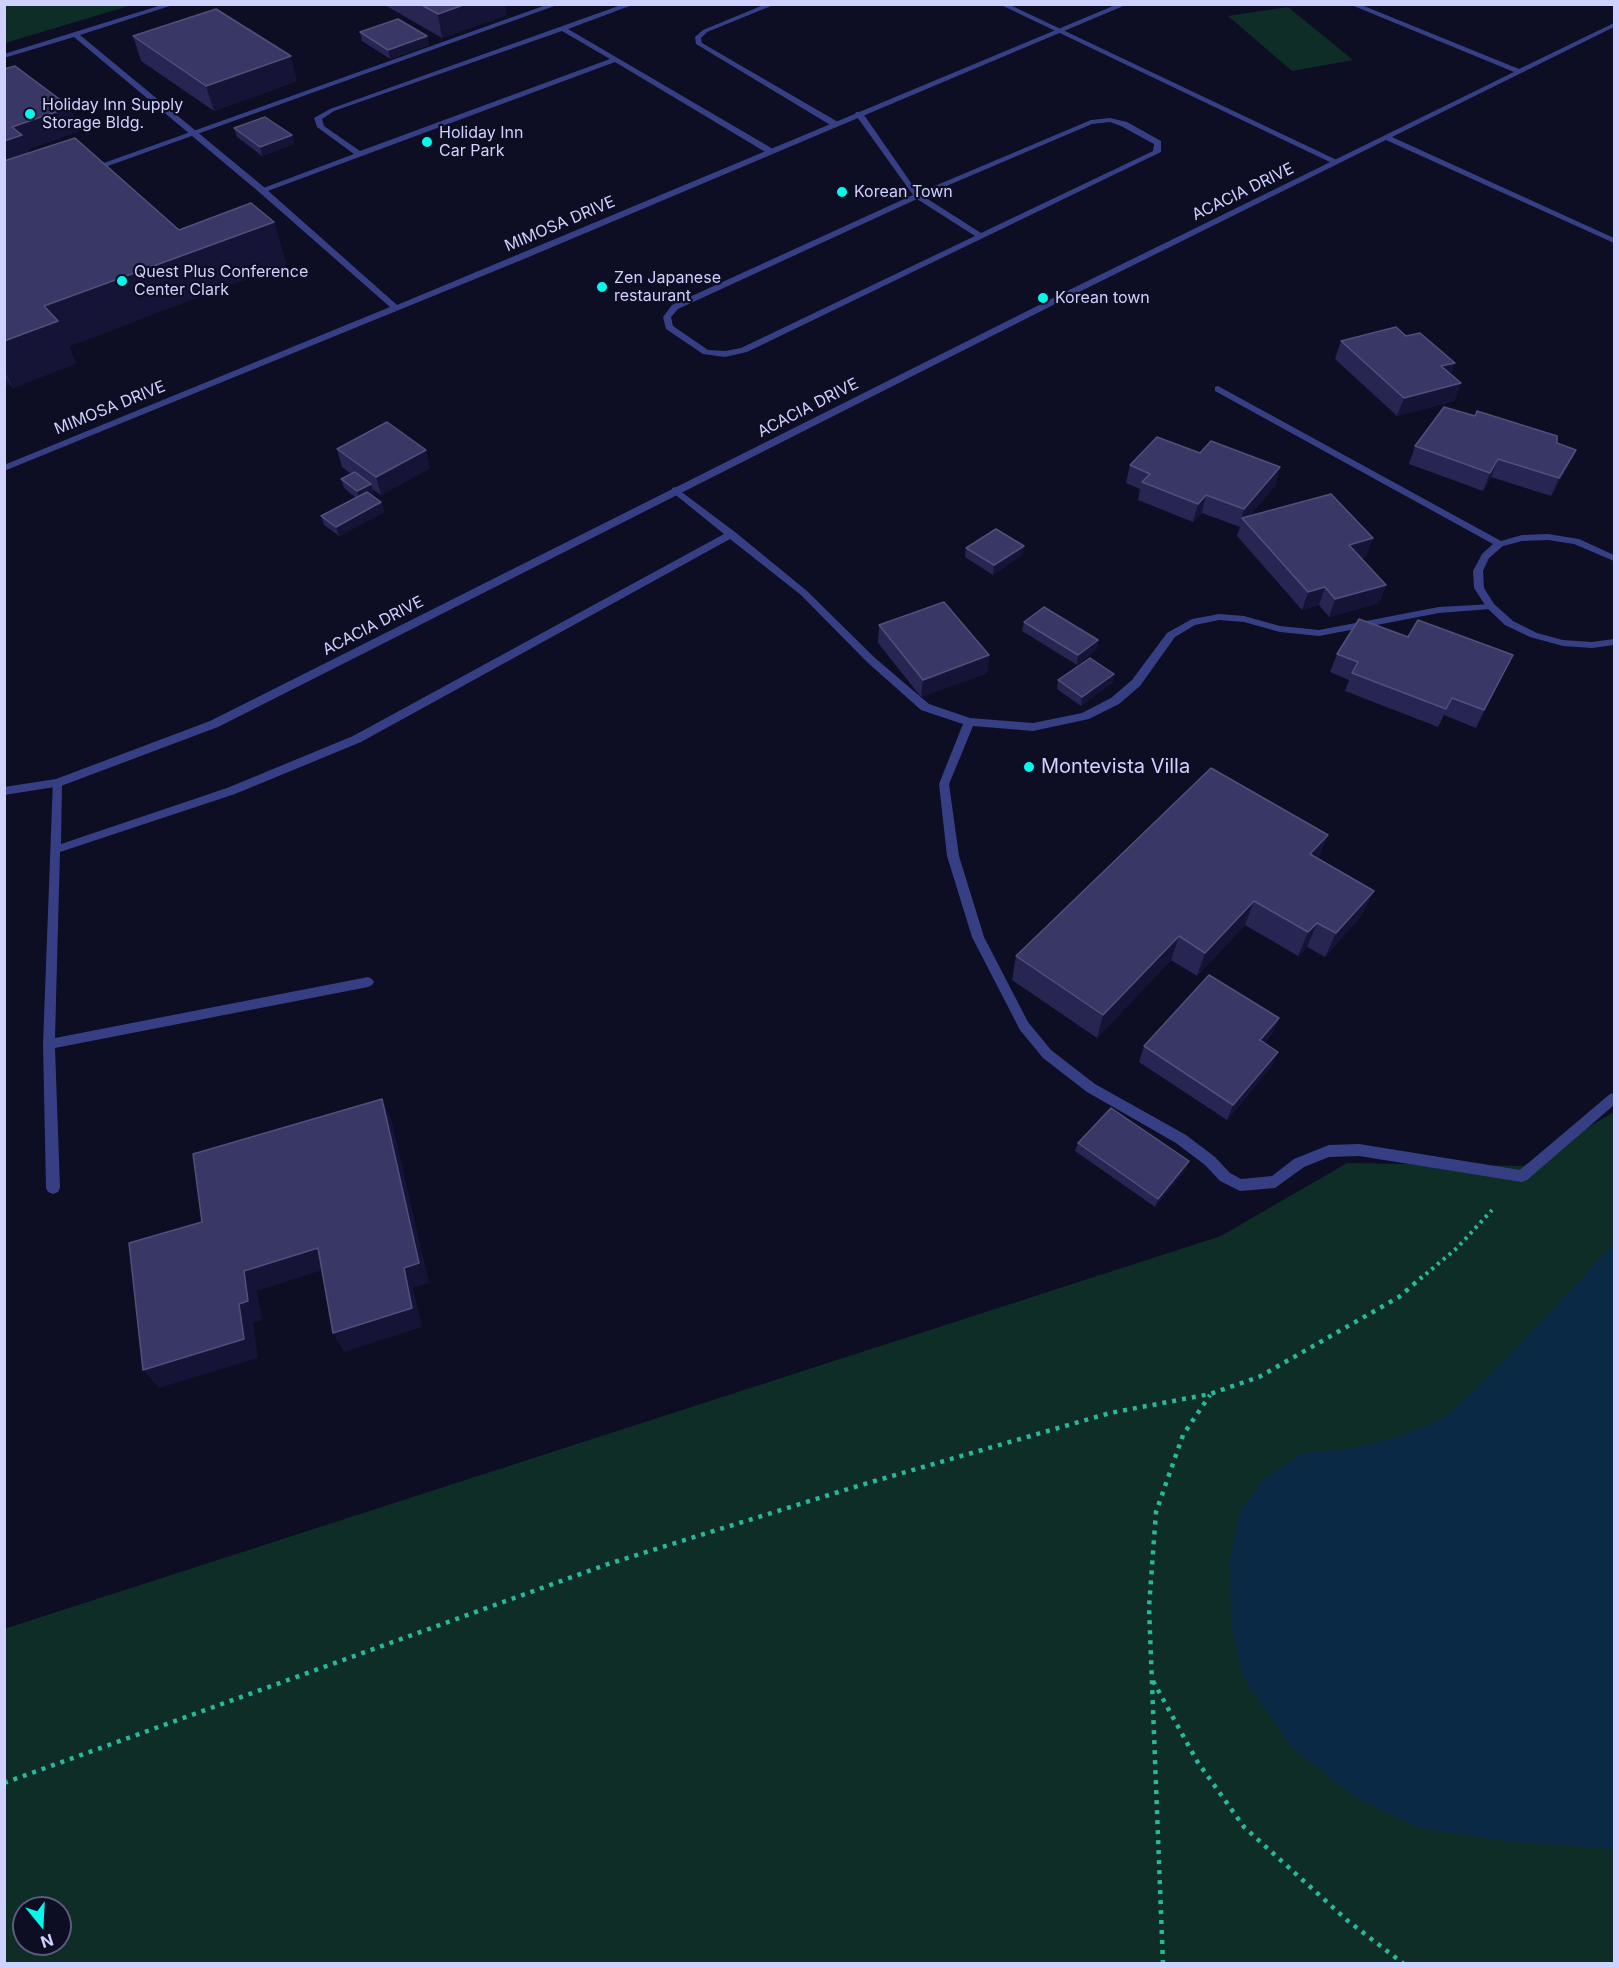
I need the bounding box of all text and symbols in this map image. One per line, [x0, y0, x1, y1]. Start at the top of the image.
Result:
place label: Holiday Inn Supply Storage Bldg. [42, 95, 183, 133]
marker: Holiday Inn Supply Storage Bldg. [23, 107, 37, 121]
place label: Holiday Inn Car Park [439, 123, 523, 161]
marker: Holiday Inn Car Park [420, 135, 434, 149]
street label: ACACIA DRIVE [1189, 159, 1297, 225]
place label: Korean Town [854, 182, 953, 202]
marker: Korean Town [835, 185, 849, 199]
street label: MIMOSA DRIVE [502, 192, 618, 256]
place label: Quest Plus Conference Center Clark [134, 262, 308, 300]
place label: Zen Japanese restaurant [614, 268, 721, 306]
marker: Quest Plus Conference Center Clark [115, 274, 129, 288]
marker: Zen Japanese restaurant [595, 280, 609, 294]
place label: Korean town [1055, 288, 1150, 308]
marker: Korean town [1036, 291, 1050, 305]
street label: ACACIA DRIVE [754, 374, 862, 442]
street label: MIMOSA DRIVE [52, 377, 168, 439]
street label: ACACIA DRIVE [319, 592, 427, 660]
place label: Montevista Villa [1041, 755, 1190, 779]
marker: Montevista Villa [1022, 760, 1036, 774]
north arrow [12, 1896, 72, 1956]
text: N [38, 1930, 56, 1953]

